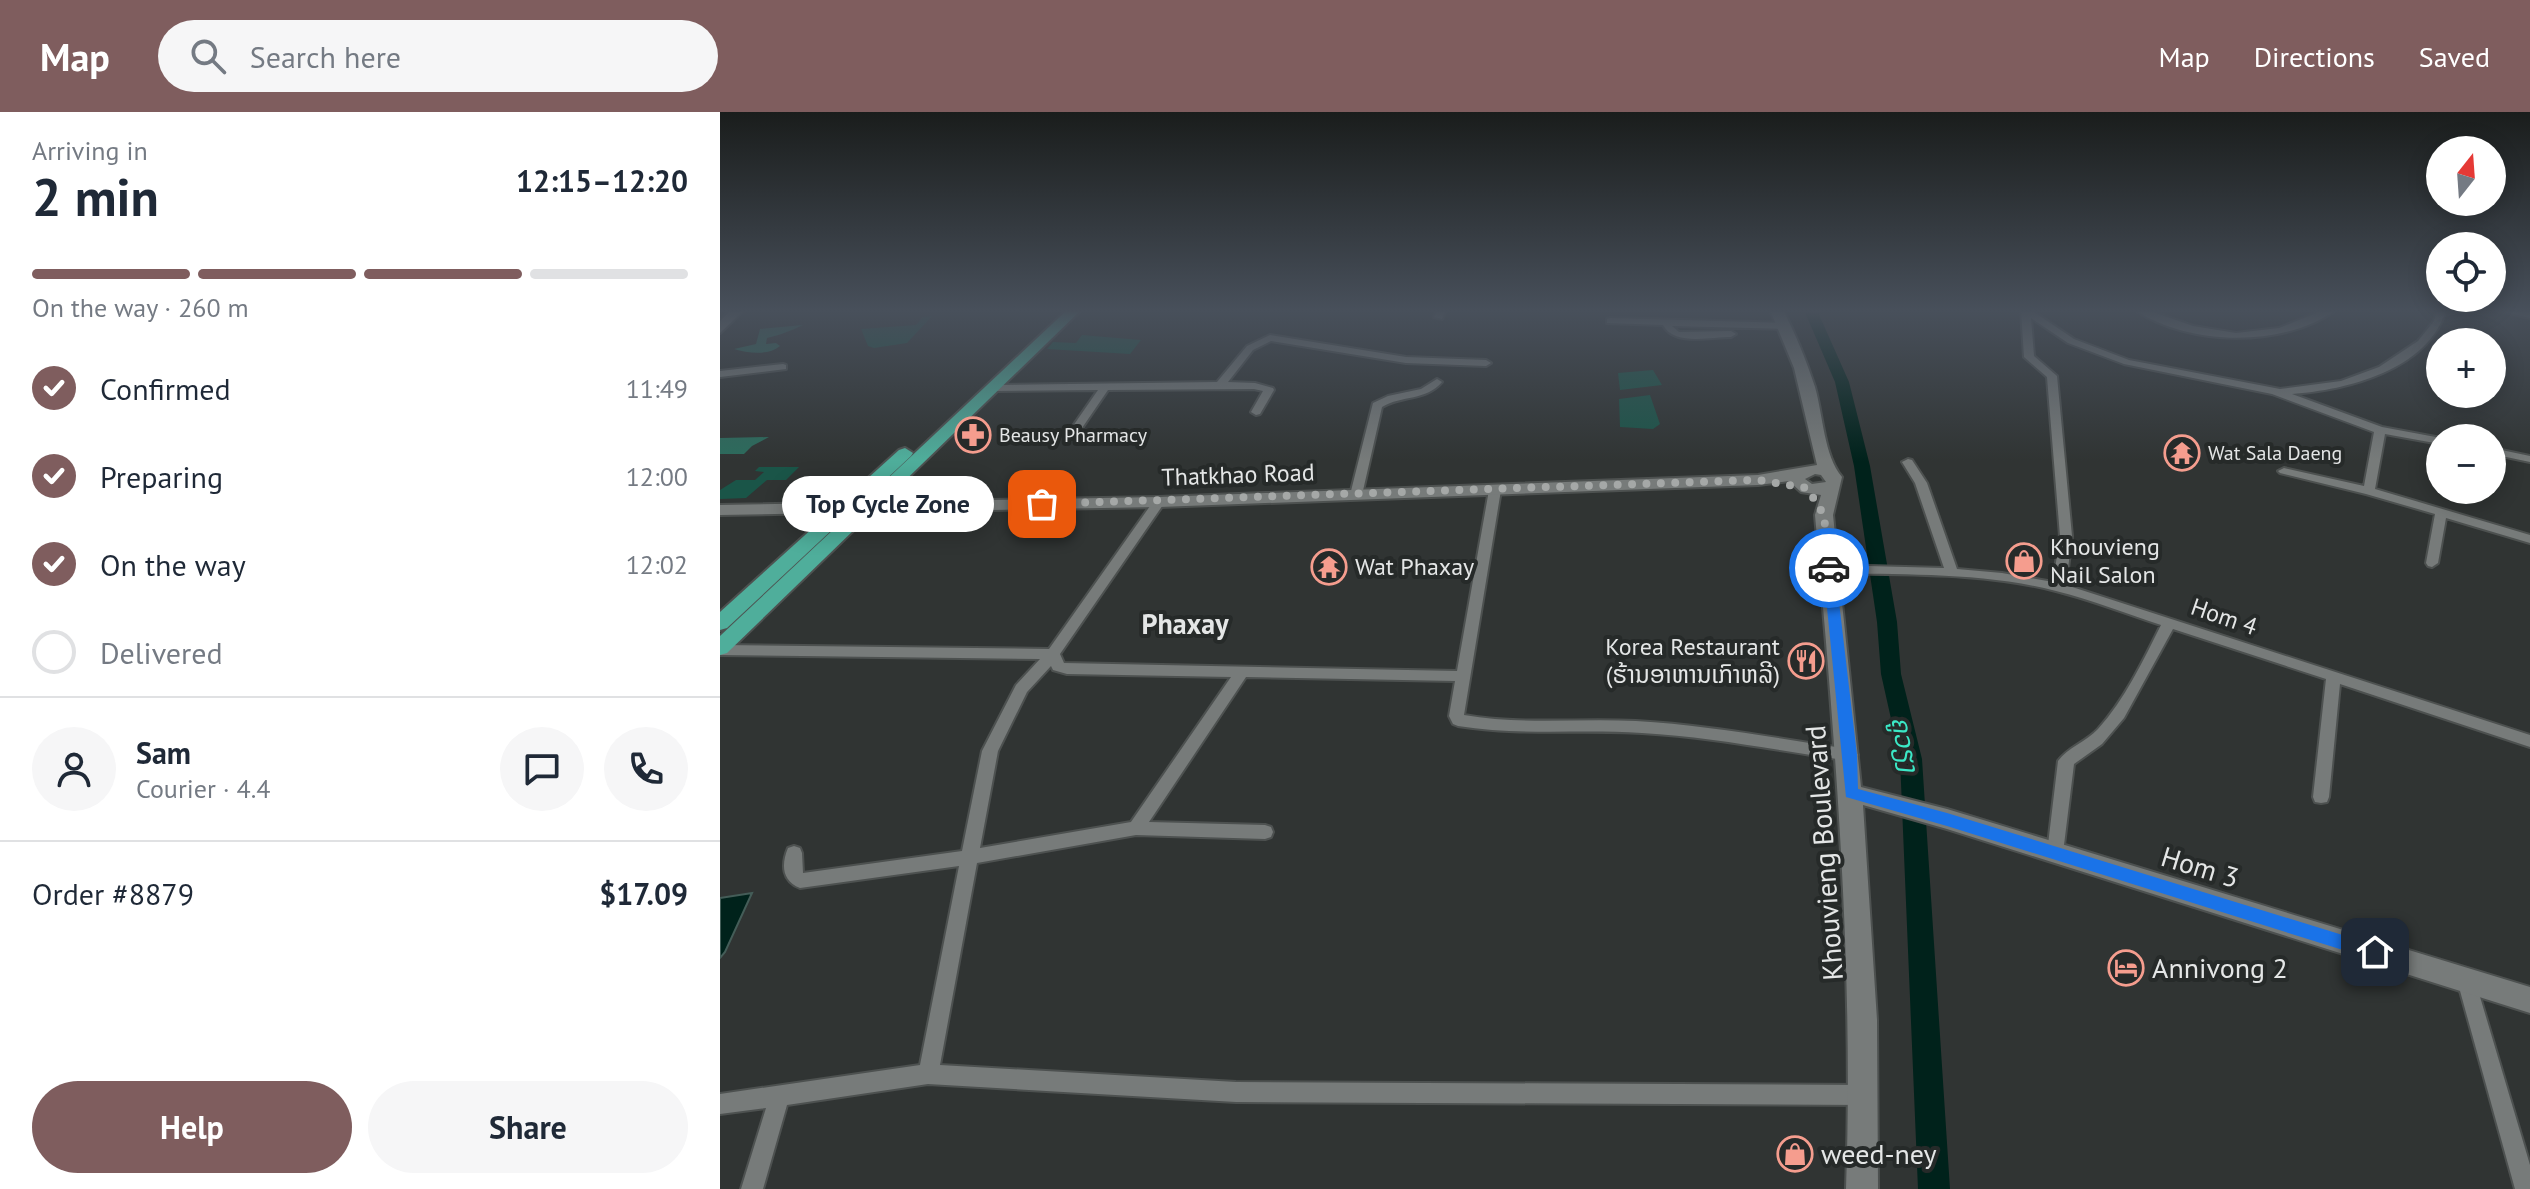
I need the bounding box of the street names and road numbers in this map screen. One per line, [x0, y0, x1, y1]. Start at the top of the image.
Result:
street label: Thatkhao Road [1161, 456, 1315, 493]
street label: Hom 4 [2187, 591, 2261, 642]
street label: Khouvieng Boulevard [1796, 724, 1851, 982]
street label: Hom 3 [2157, 837, 2243, 896]

